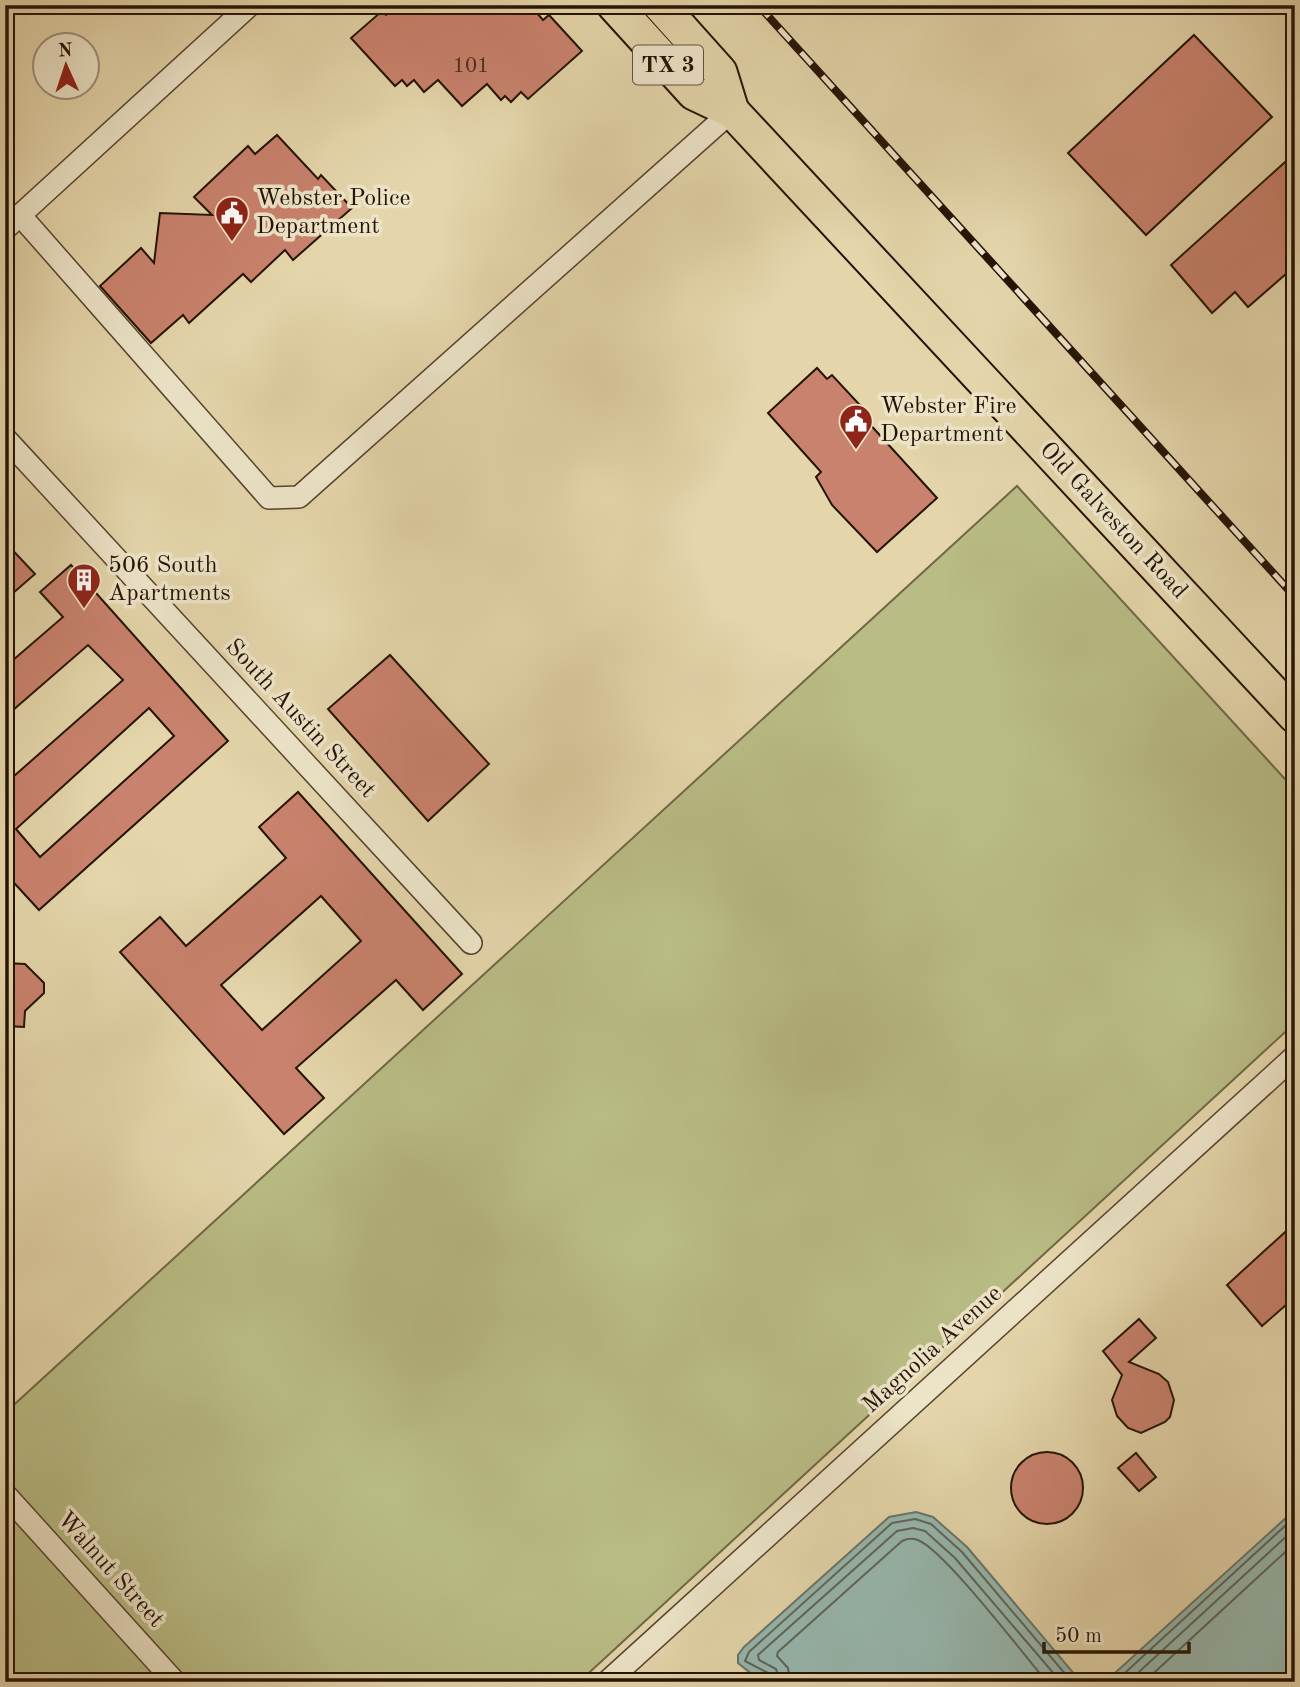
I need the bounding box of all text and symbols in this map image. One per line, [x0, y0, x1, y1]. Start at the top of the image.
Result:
north arrow [32, 32, 102, 102]
text: N [57, 42, 73, 61]
road number: TX 3 [633, 46, 703, 85]
house number: 101 [453, 56, 489, 77]
place label: Webster Police Department [256, 187, 411, 239]
public building icon: Webster Police Department [213, 194, 251, 243]
place label: Webster Fire Department [880, 395, 1017, 447]
public building icon: Webster Fire Department [837, 402, 875, 451]
street label: Old Galveston Road [1034, 438, 1192, 604]
place label: 506 South Apartments [108, 554, 231, 606]
building icon: 506 South Apartments [65, 561, 103, 610]
street label: South Austin Street [220, 635, 380, 803]
street label: Magnolia Avenue [859, 1282, 1007, 1418]
street label: Walnut Street [52, 1508, 168, 1632]
scale bar [1044, 1610, 1190, 1654]
text: 50 m [1055, 1626, 1102, 1647]

